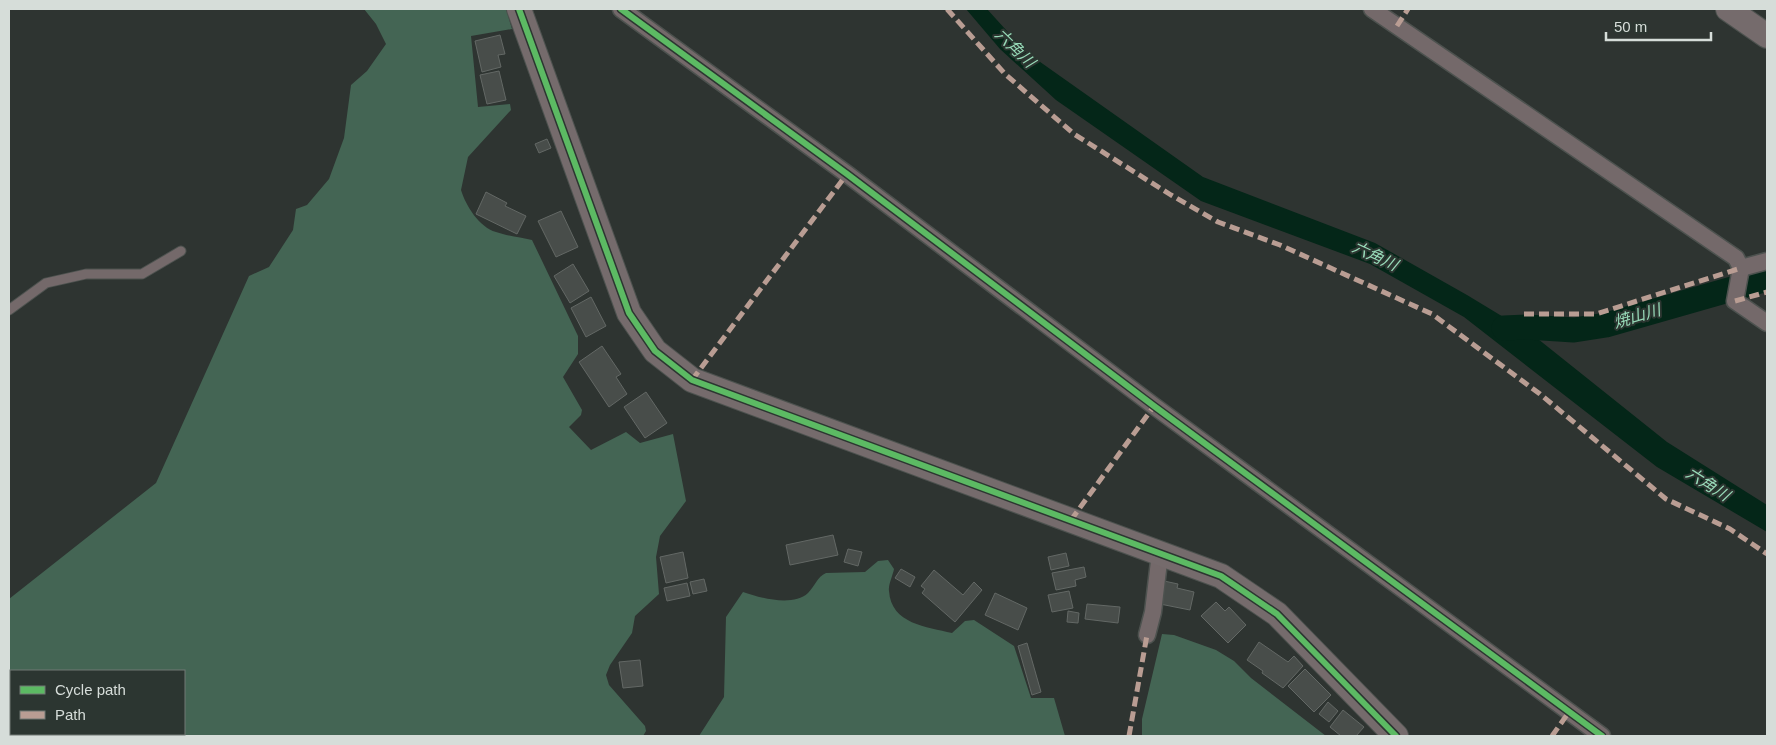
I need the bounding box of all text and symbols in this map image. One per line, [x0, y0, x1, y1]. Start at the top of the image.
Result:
scale bar [1606, 10, 1711, 42]
text: 50 m [1614, 18, 1647, 35]
water label: 六角川 [992, 25, 1040, 72]
water label: 六角川 [1350, 238, 1402, 275]
water label: 焼山川 [1612, 301, 1664, 331]
water label: 六角川 [1683, 464, 1735, 505]
legend [10, 670, 185, 735]
text: Cycle path [55, 681, 126, 698]
text: Path [55, 706, 86, 723]

